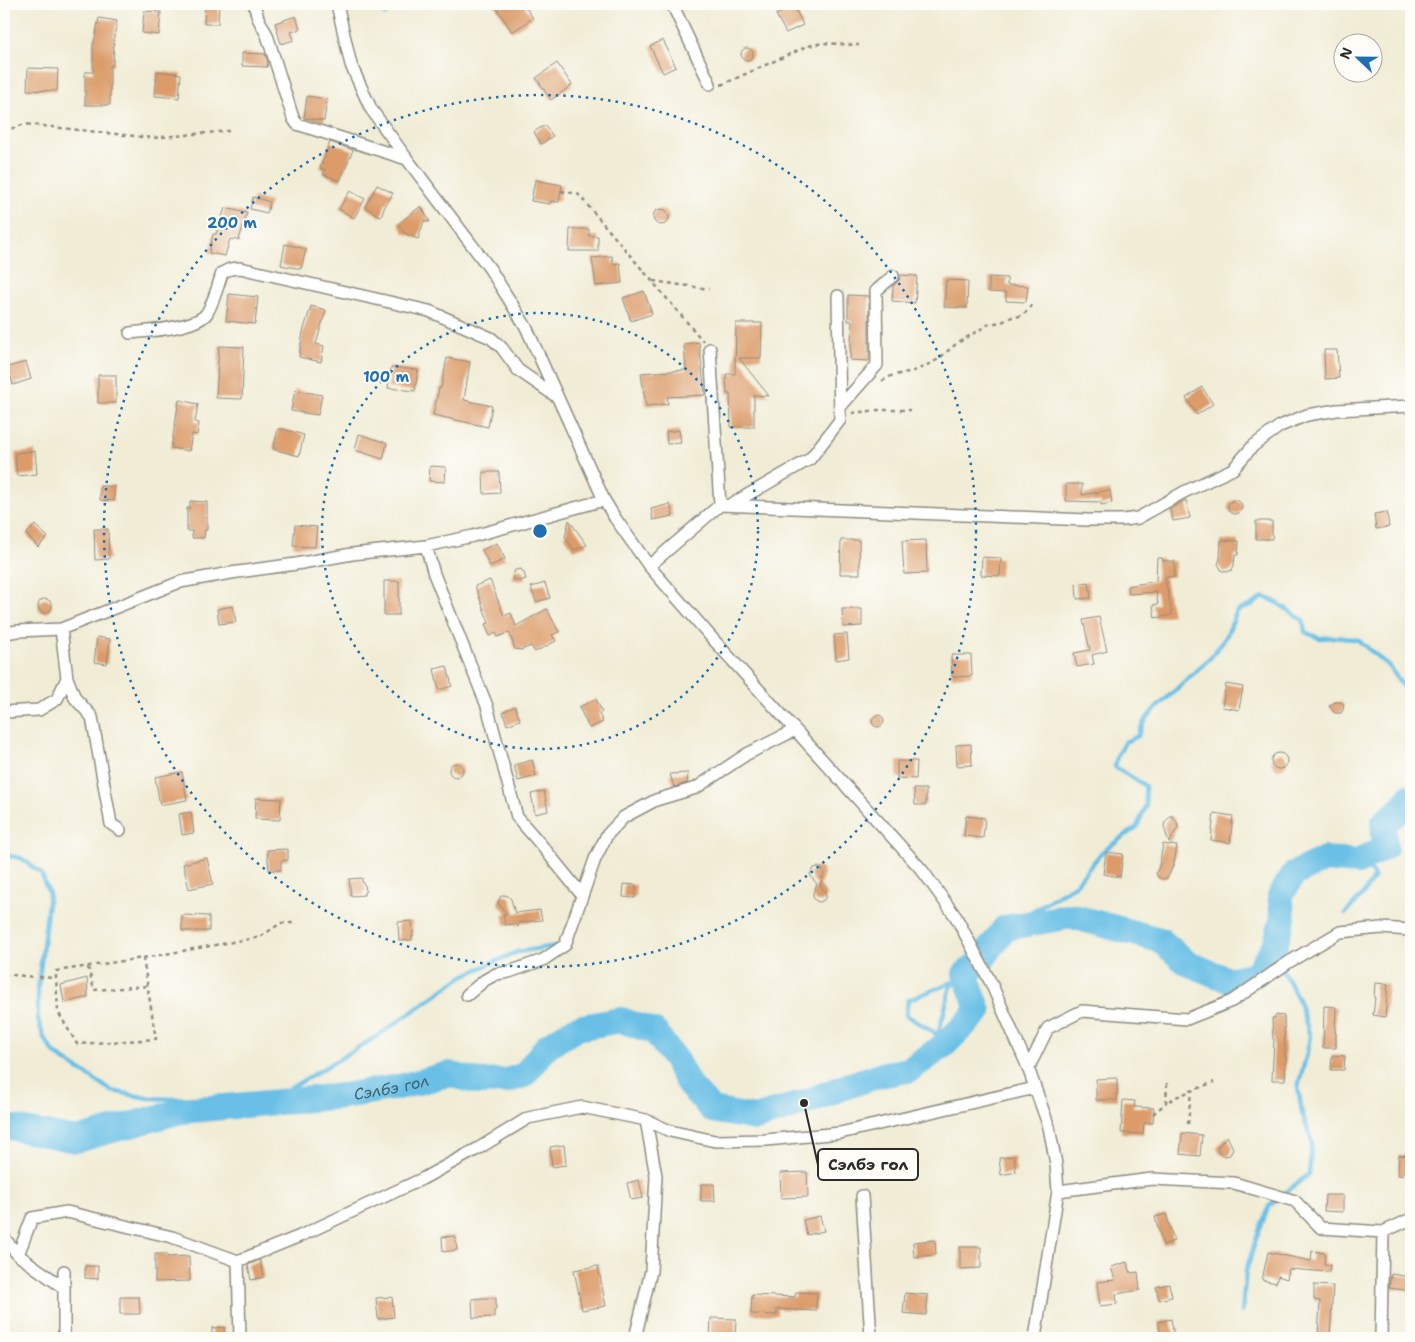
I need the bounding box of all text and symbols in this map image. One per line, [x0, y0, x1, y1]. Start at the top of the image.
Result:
north arrow [1332, 32, 1382, 82]
text: N [1336, 45, 1356, 62]
text: 200 m [207, 213, 257, 233]
text: 100 m [363, 367, 409, 387]
centre of rings [531, 522, 549, 540]
water label: Сэлбэ гол [352, 1070, 431, 1105]
callout: Сэлбэ гол [818, 1149, 918, 1180]
text: Сэлбэ гол [828, 1154, 908, 1175]

